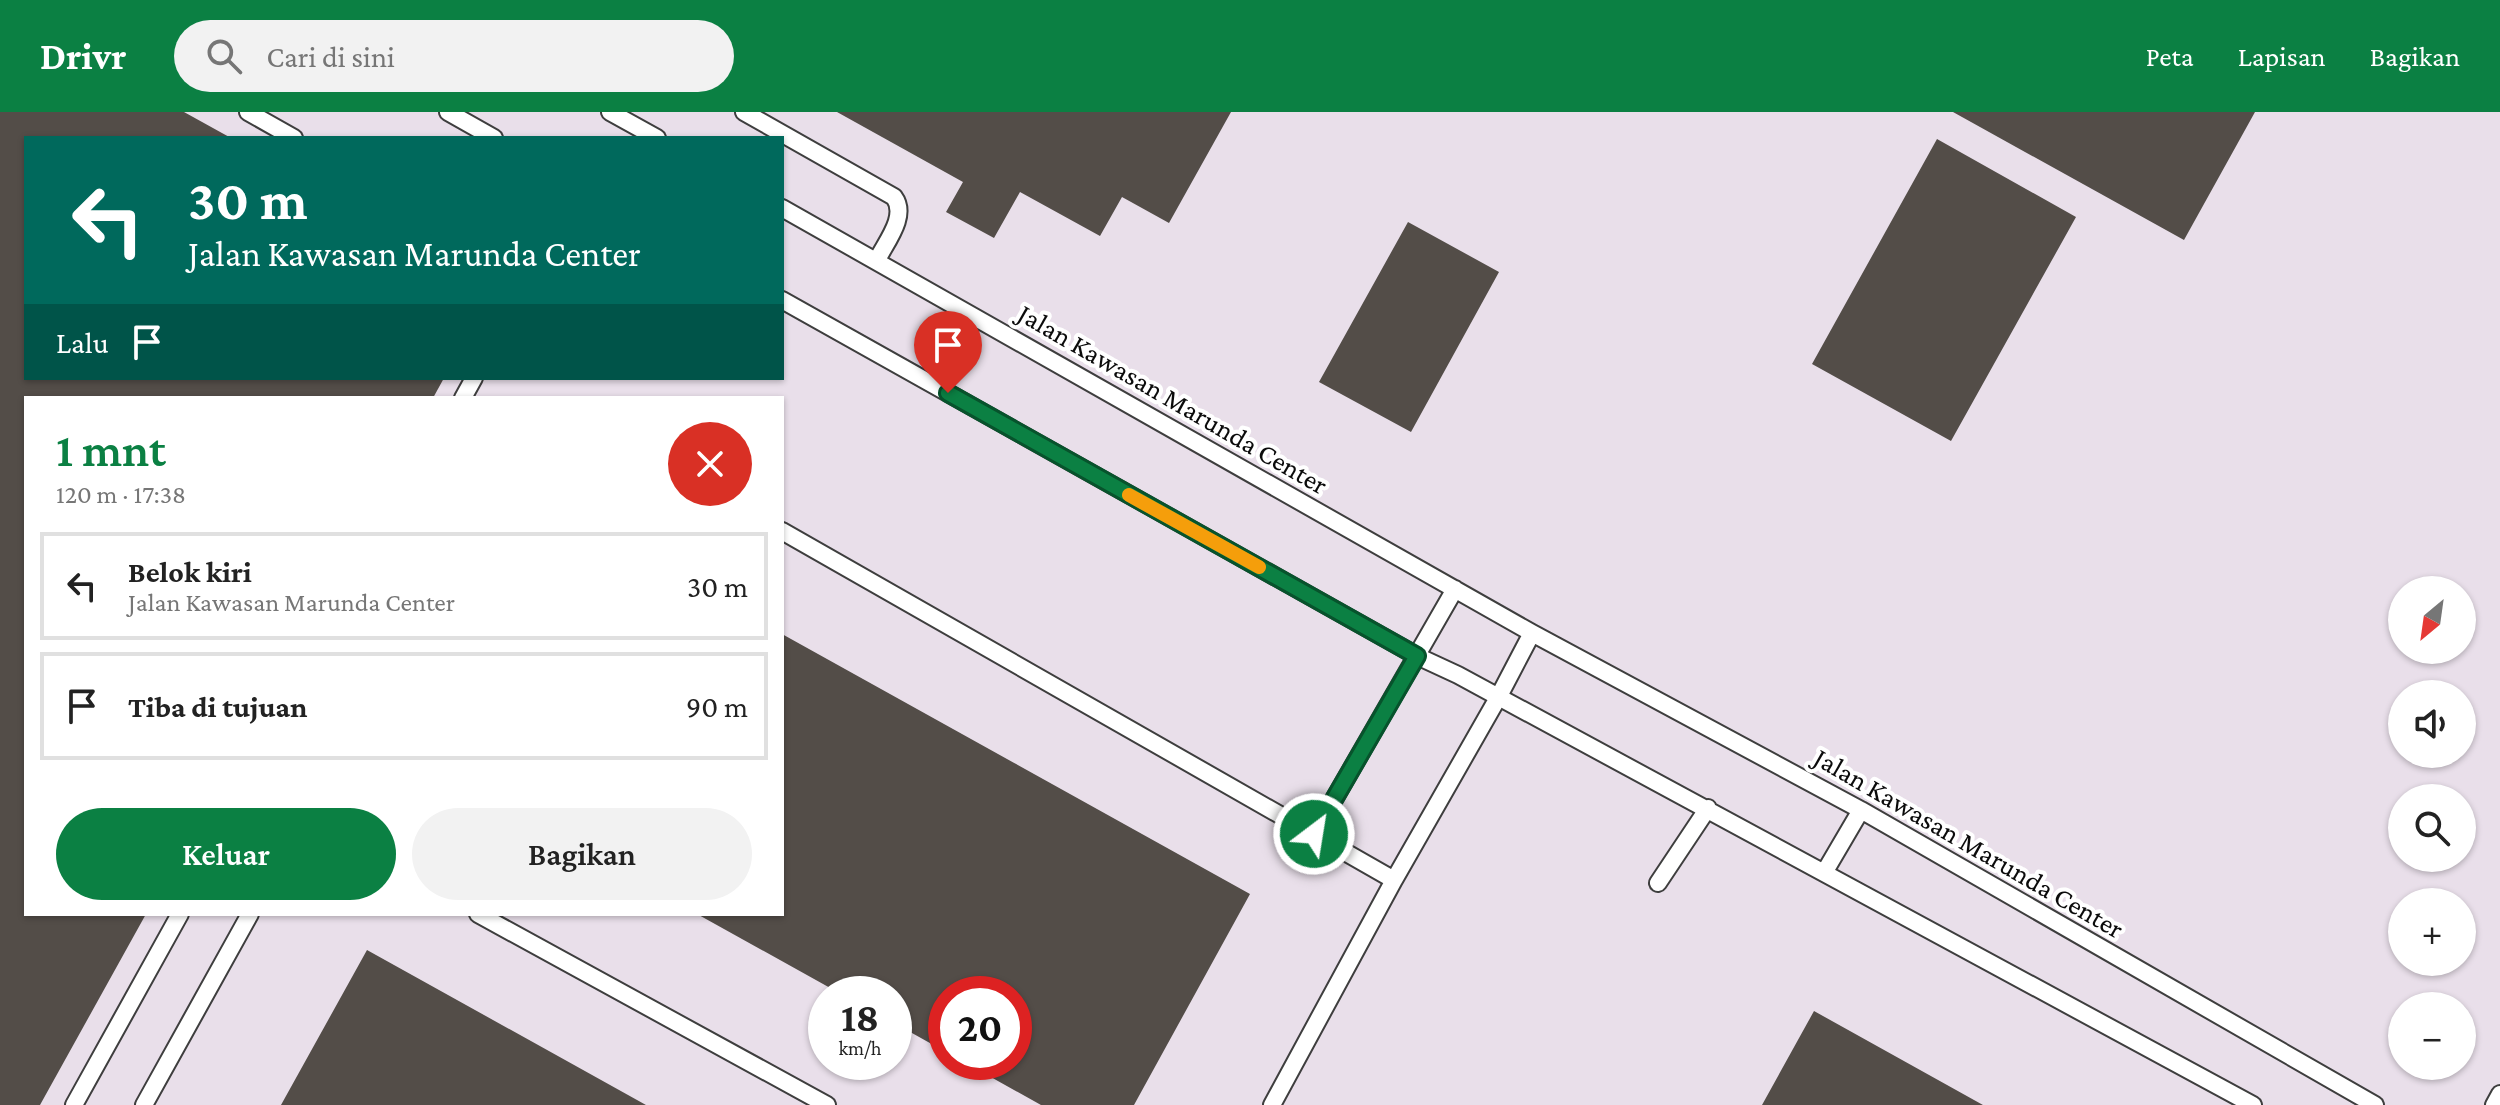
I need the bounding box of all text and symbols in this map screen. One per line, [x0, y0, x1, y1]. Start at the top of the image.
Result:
search box [174, 20, 734, 92]
icon: search [202, 34, 246, 78]
text: Drivr [40, 35, 126, 77]
text: Cari di sini [266, 40, 395, 73]
text: Peta [2146, 41, 2194, 72]
text: Lapisan [2238, 41, 2326, 72]
text: Bagikan [2370, 41, 2460, 72]
icon: left [56, 168, 160, 272]
text: 30 m [188, 169, 308, 231]
text: Jalan Kawasan Marunda Center [188, 234, 641, 274]
street label: Jalan Kawasan Marunda Center [1010, 296, 1333, 500]
pin [914, 311, 982, 393]
icon: arrive [125, 320, 169, 364]
icon: arrive [926, 323, 970, 367]
text: Lalu [56, 326, 109, 359]
button: close [668, 422, 752, 506]
text: 1 mnt [56, 423, 166, 476]
text: 120 m · 17:38 [56, 480, 186, 509]
text: Belok kiri [128, 555, 252, 588]
icon: left [60, 564, 104, 608]
text: 30 m [687, 570, 748, 603]
north arrow [2388, 576, 2476, 664]
map controls [2388, 576, 2476, 1080]
text: Jalan Kawasan Marunda Center [128, 588, 455, 617]
button: sound [2388, 680, 2476, 768]
icon: arrive [60, 684, 104, 728]
text: Tiba di tujuan [128, 690, 307, 723]
text: 90 m [686, 690, 748, 723]
street label: Jalan Kawasan Marunda Center [1806, 740, 2129, 944]
button: search [2388, 784, 2476, 872]
position arrow [1272, 792, 1356, 876]
button: Keluar [56, 808, 396, 900]
button: Bagikan [412, 808, 752, 900]
button: + [2388, 888, 2476, 976]
speed limit sign: 20 [928, 976, 1032, 1080]
button: − [2388, 992, 2476, 1080]
text: 18 [841, 995, 879, 1040]
text: km/h [838, 1037, 882, 1059]

